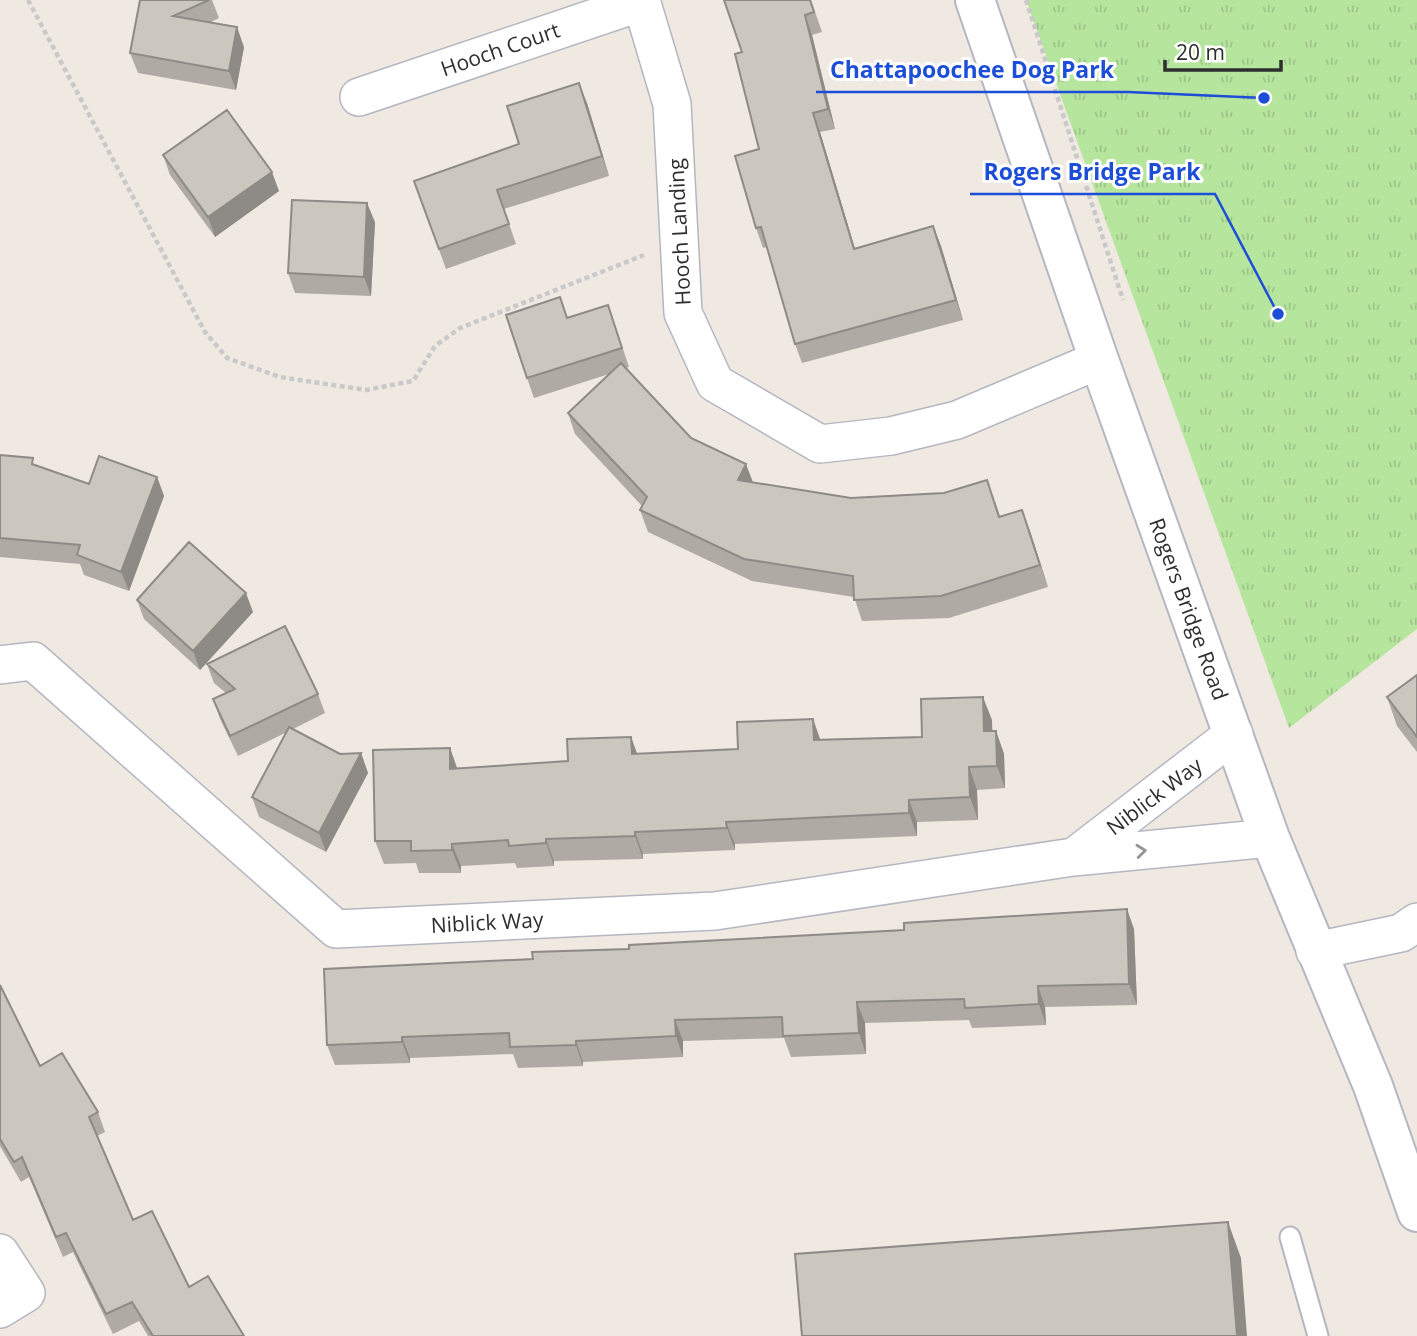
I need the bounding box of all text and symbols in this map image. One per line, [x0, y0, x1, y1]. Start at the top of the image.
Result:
street label: Hooch Court [437, 16, 563, 82]
scale bar [1165, 28, 1280, 72]
text: 20 m [1176, 38, 1225, 66]
callout: Chattapoochee Dog Park [816, 48, 1128, 92]
text: Chattapoochee Dog Park [830, 53, 1115, 85]
callout: Rogers Bridge Park [970, 150, 1215, 194]
text: Rogers Bridge Park [984, 155, 1201, 187]
street label: Hooch Landing [661, 158, 697, 306]
street label: Rogers Bridge Road [1143, 514, 1235, 704]
street label: Niblick Way [1101, 751, 1208, 841]
one-way arrow [1136, 844, 1147, 859]
street label: Niblick Way [430, 905, 544, 939]

